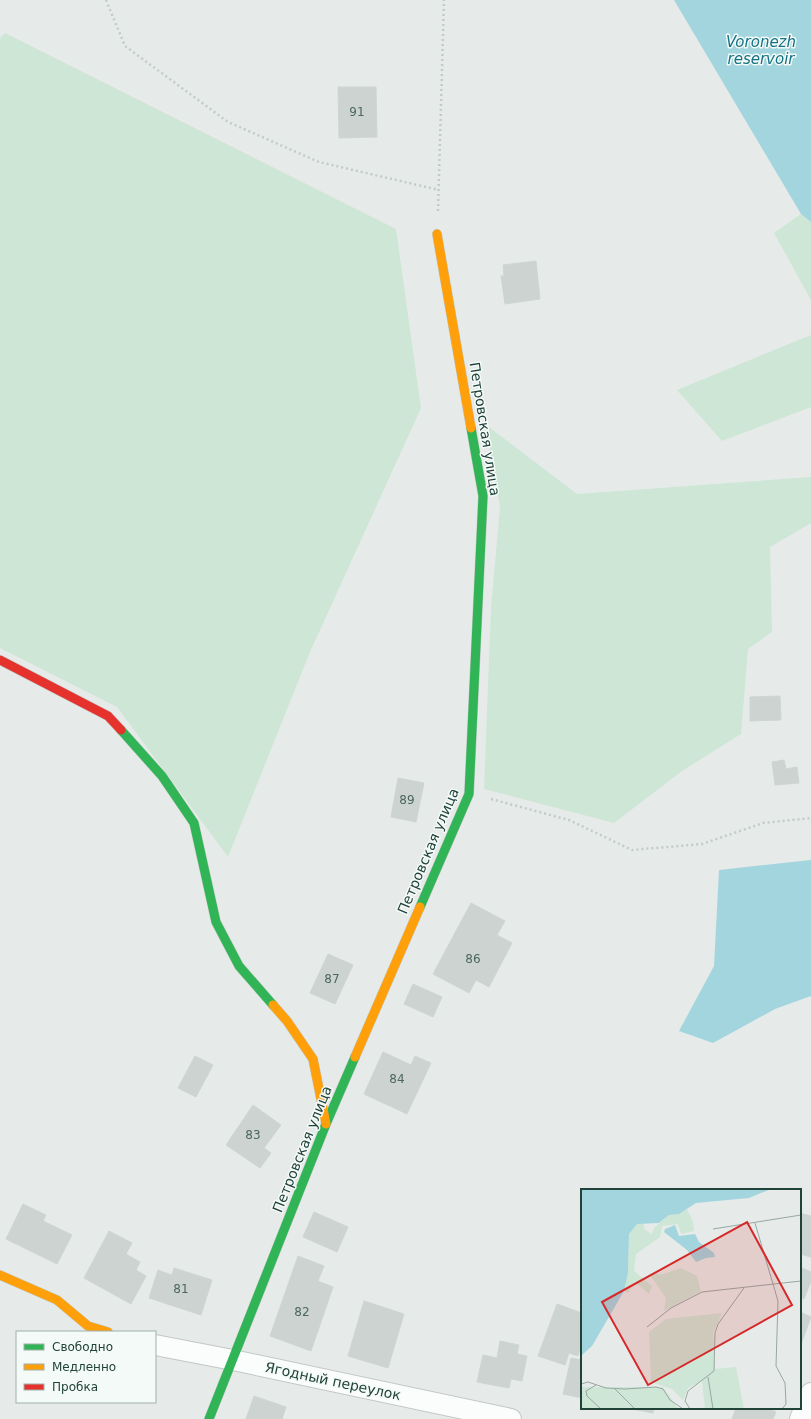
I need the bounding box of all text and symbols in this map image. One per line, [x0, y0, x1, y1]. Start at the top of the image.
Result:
water label: Voronezh reservoir [726, 33, 796, 68]
house number: 91 [349, 105, 365, 119]
street label: Петровская улица [467, 361, 503, 497]
street label: Петровская улица [394, 786, 462, 916]
house number: 89 [399, 793, 415, 807]
house number: 86 [465, 952, 481, 966]
house number: 87 [324, 972, 340, 986]
house number: 84 [389, 1072, 405, 1086]
street label: Петровская улица [269, 1083, 335, 1215]
house number: 83 [245, 1128, 261, 1142]
inset map [581, 1189, 801, 1409]
house number: 81 [173, 1282, 189, 1296]
house number: 82 [294, 1305, 310, 1319]
legend [16, 1331, 156, 1403]
text: Свободно [52, 1340, 113, 1354]
street label: Ягодный переулок [264, 1359, 402, 1403]
text: Медленно [52, 1360, 116, 1374]
text: Пробка [52, 1380, 98, 1394]

